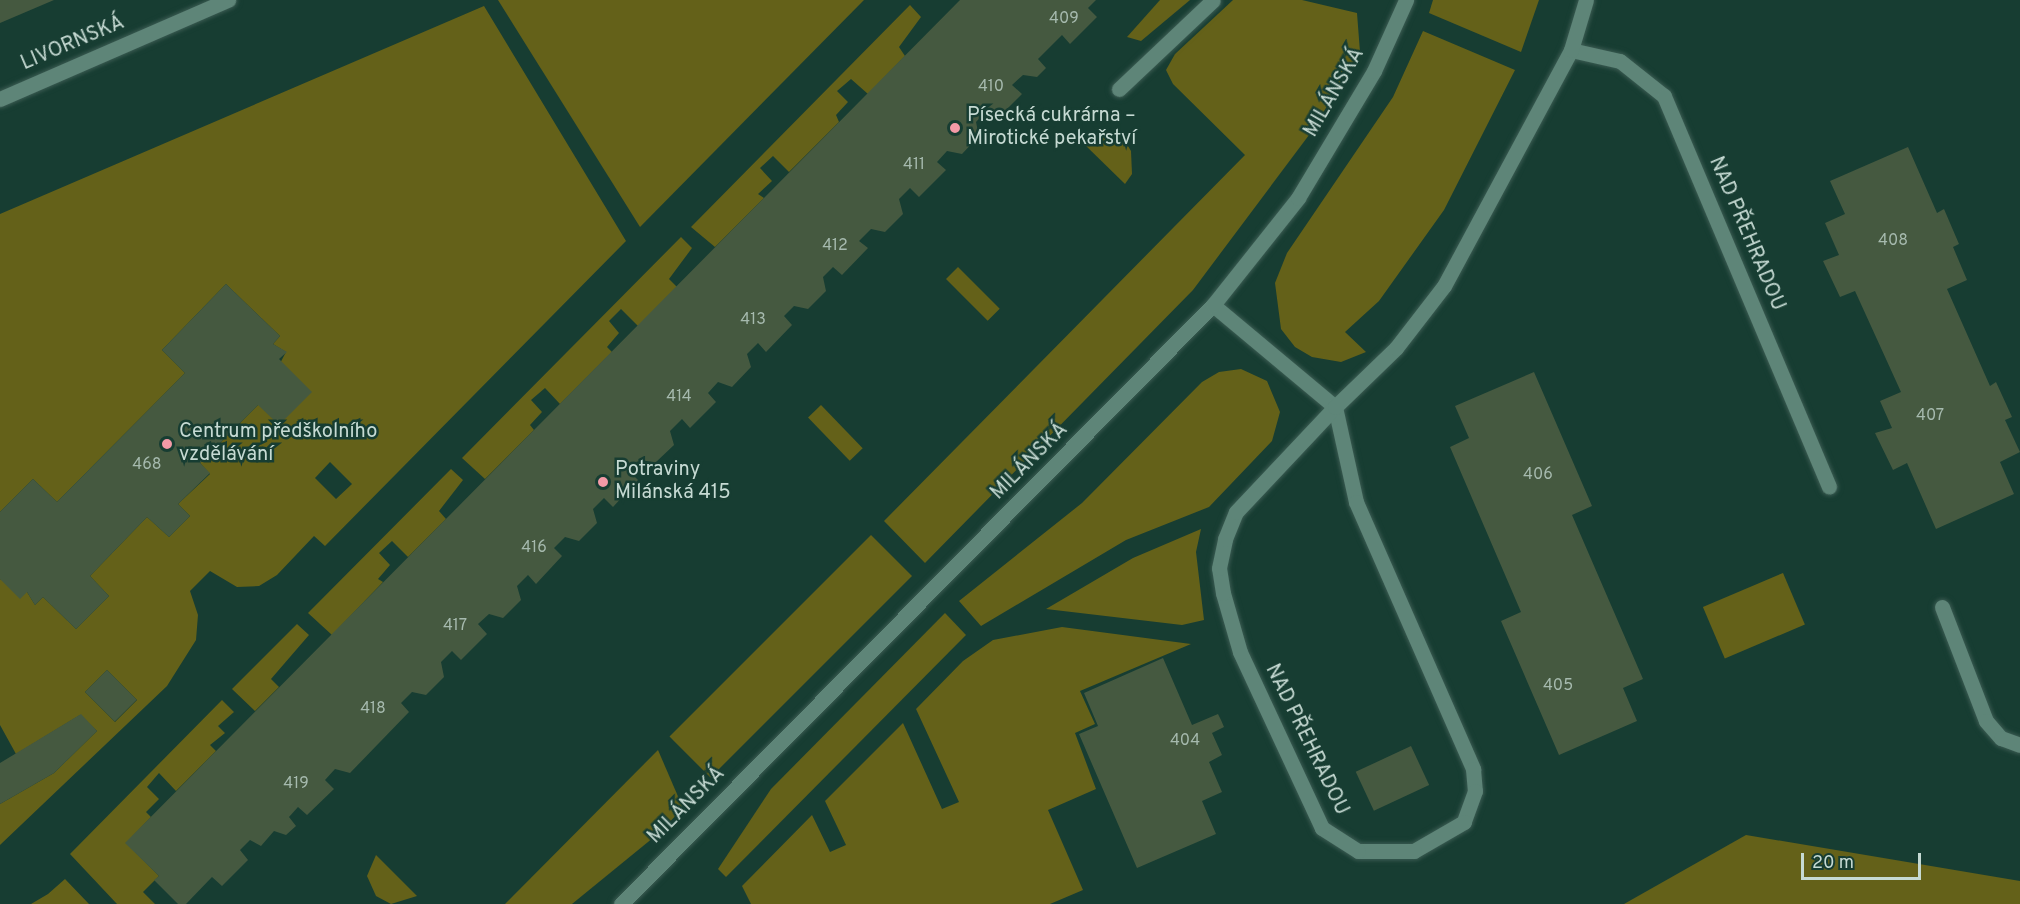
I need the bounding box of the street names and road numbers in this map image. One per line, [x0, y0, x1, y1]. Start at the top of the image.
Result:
street label: LIVORNSKÁ [18, 11, 128, 77]
street label: MILÁNSKÁ [1300, 44, 1370, 142]
street label: NAD PŘEHRADOU [1703, 153, 1789, 315]
street label: MILÁNSKÁ [986, 418, 1074, 506]
street label: NAD PŘEHRADOU [1259, 661, 1353, 819]
street label: MILÁNSKÁ [643, 762, 731, 850]

